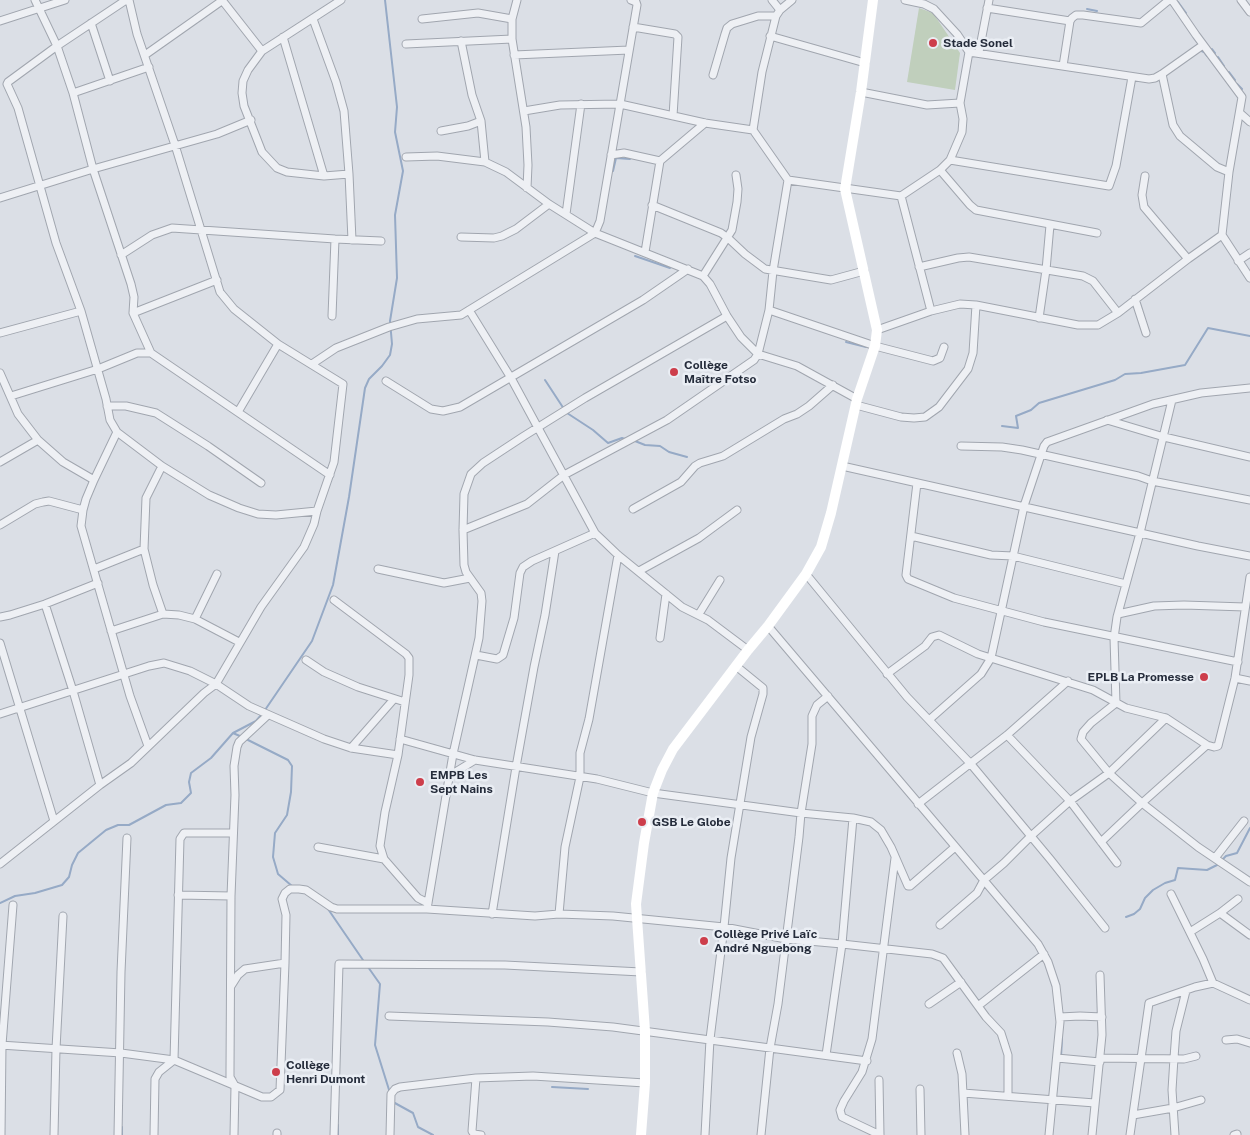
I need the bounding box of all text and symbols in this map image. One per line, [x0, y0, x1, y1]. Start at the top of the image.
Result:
place label: Stade Sonel [943, 36, 1013, 50]
marker: Stade Sonel [927, 37, 939, 49]
place label: Collège Maître Fotso [684, 358, 757, 386]
marker: Collège Maître Fotso [668, 366, 680, 378]
place label: EPLB La Promesse [1087, 670, 1194, 684]
marker: EPLB La Promesse [1198, 671, 1210, 683]
place label: EMPB Les Sept Nains [430, 768, 493, 796]
marker: EMPB Les Sept Nains [414, 776, 426, 788]
place label: GSB Le Globe [652, 815, 731, 829]
marker: GSB Le Globe [636, 816, 648, 828]
place label: Collège Privé Laïc André Nguebong [714, 927, 817, 955]
marker: Collège Privé Laïc André Nguebong [698, 935, 710, 947]
place label: Collège Henri Dumont [286, 1058, 365, 1086]
marker: Collège Henri Dumont [270, 1066, 282, 1078]

